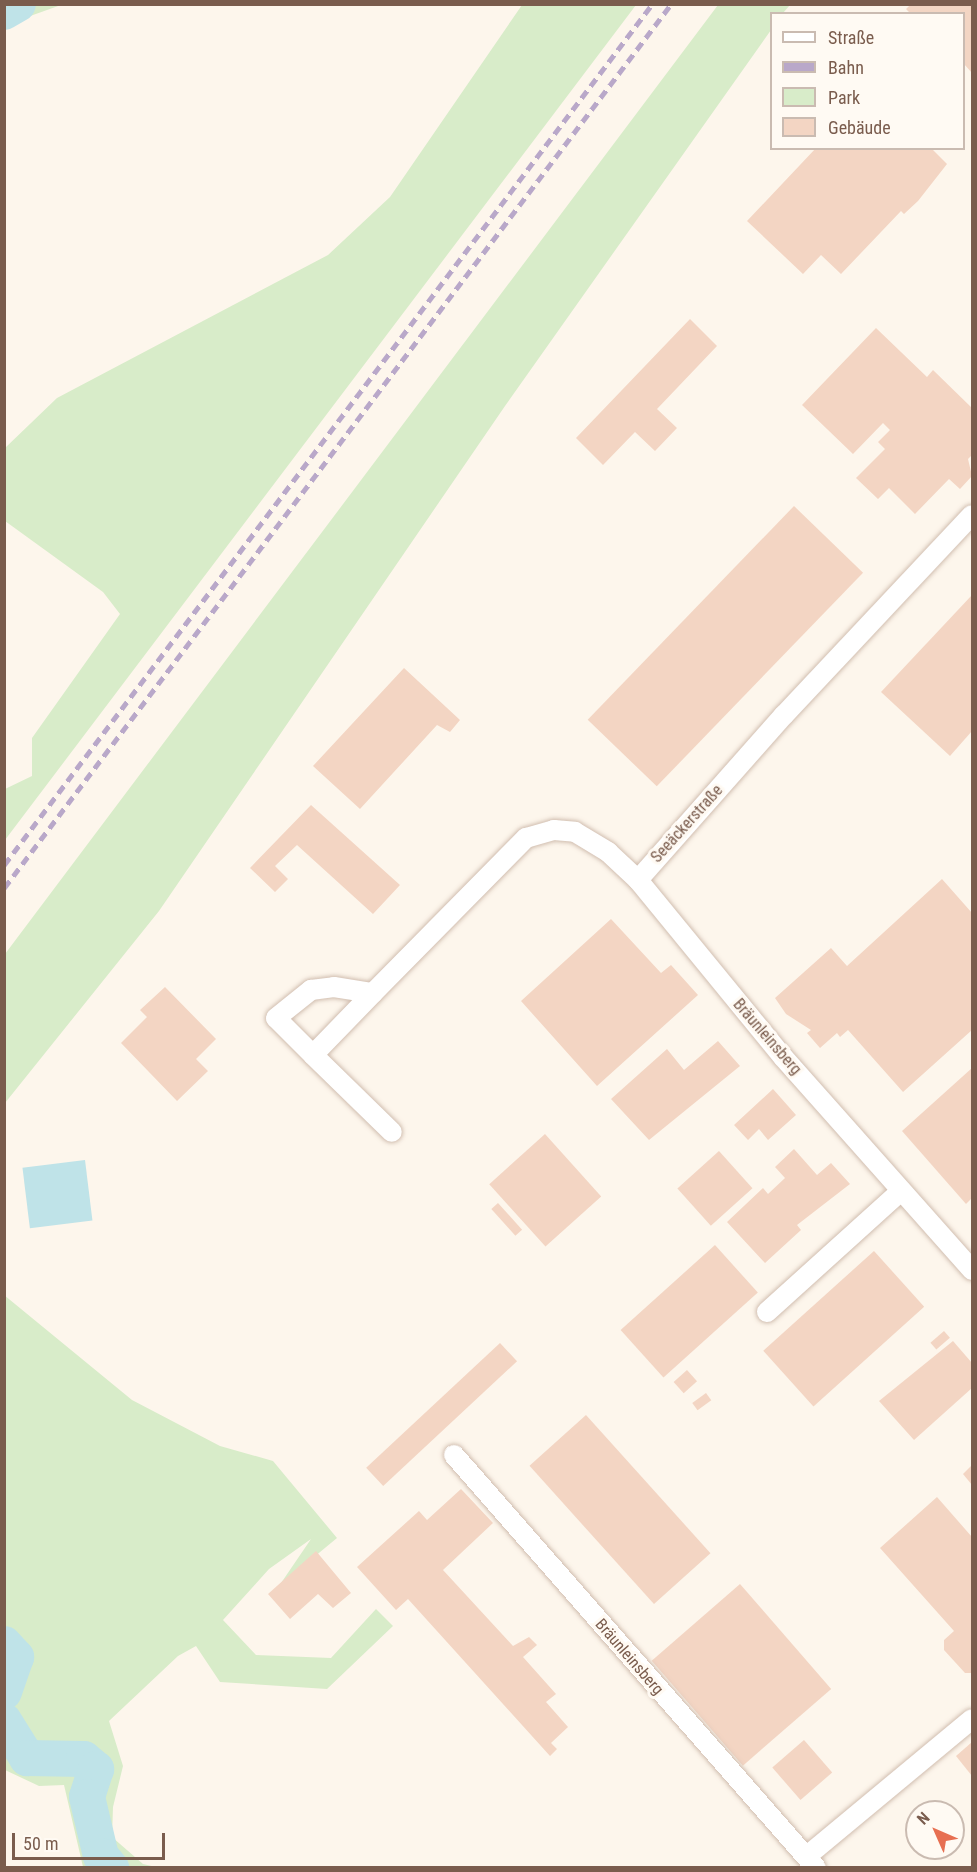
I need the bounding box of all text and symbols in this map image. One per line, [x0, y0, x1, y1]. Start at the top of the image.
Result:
legend [770, 12, 965, 150]
text: Straße [828, 27, 874, 48]
text: Bahn [828, 57, 864, 78]
text: Park [828, 87, 860, 108]
text: Gebäude [828, 117, 891, 138]
street label: Seeäckerstraße [647, 781, 727, 867]
street label: Bräunleinsberg [729, 995, 805, 1079]
street label: Bräunleinsberg [591, 1615, 667, 1699]
north arrow [905, 1800, 965, 1860]
text: N [913, 1808, 934, 1829]
scale bar [15, 1821, 168, 1859]
text: 50 m [23, 1833, 58, 1854]

